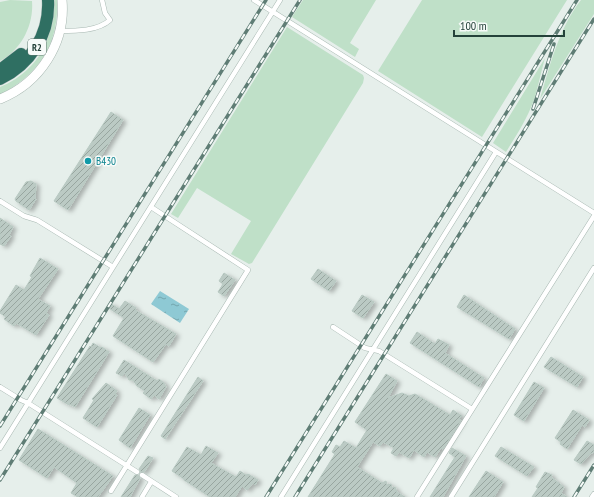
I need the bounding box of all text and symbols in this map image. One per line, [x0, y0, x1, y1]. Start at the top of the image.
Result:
scale bar [454, 12, 564, 38]
text: 100 m [460, 18, 487, 33]
road number: R2 [28, 39, 46, 55]
place label: B430 [96, 154, 116, 168]
marker: B430 [83, 156, 93, 166]

